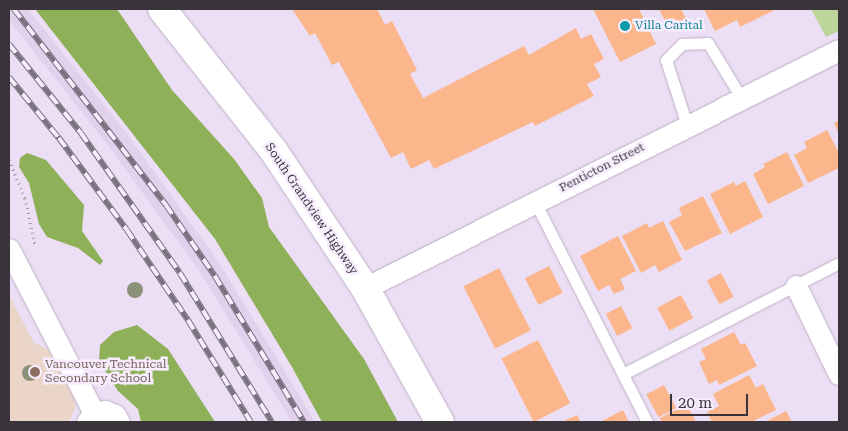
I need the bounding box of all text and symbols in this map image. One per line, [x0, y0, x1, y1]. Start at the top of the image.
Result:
place label: Villa Carital [635, 19, 703, 33]
marker: Villa Carital [619, 20, 631, 32]
street label: Penticton Street [557, 140, 647, 196]
street label: South Grandview Highway [262, 141, 360, 277]
place label: Vancouver Technical Secondary School [45, 358, 167, 386]
marker: Vancouver Technical Secondary School [29, 366, 41, 378]
scale bar [673, 384, 750, 416]
text: 20 m [678, 394, 712, 412]

